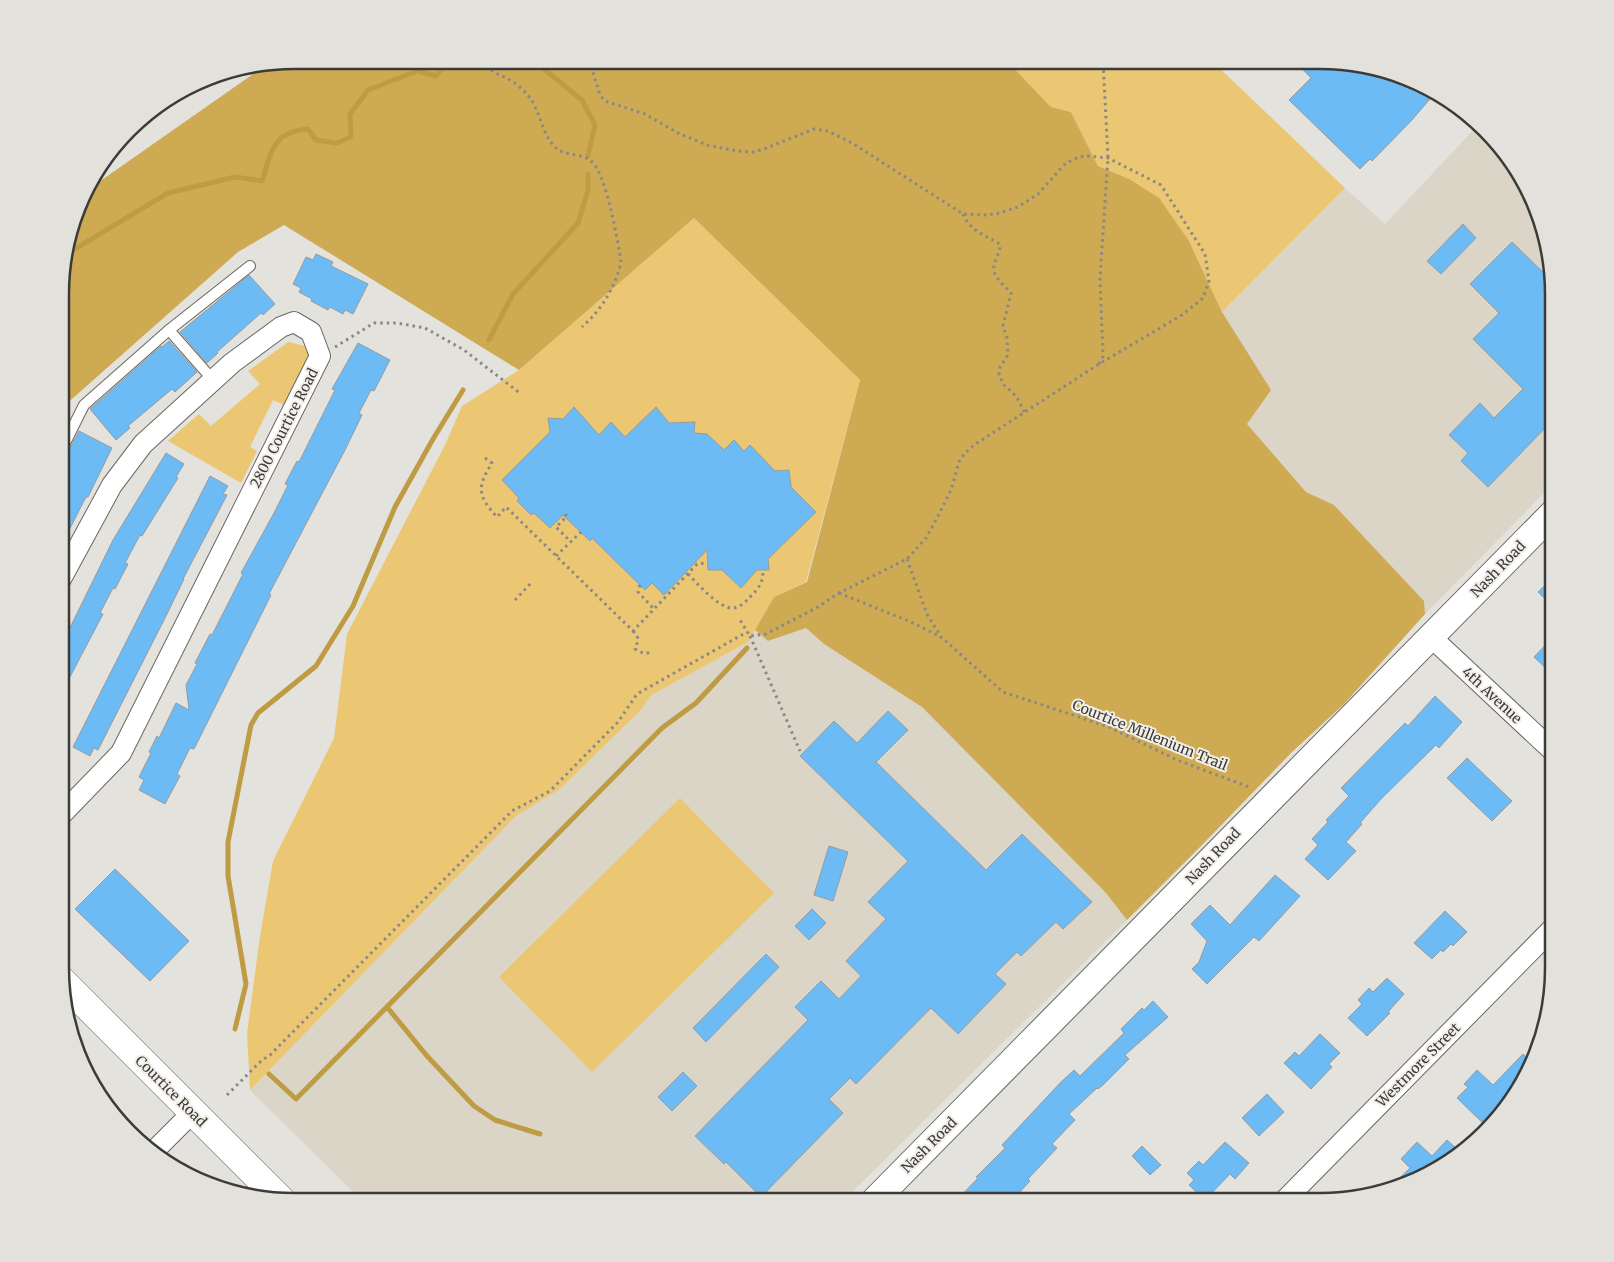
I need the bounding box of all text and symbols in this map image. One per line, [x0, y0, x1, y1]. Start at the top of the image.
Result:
street label: 2800 Courtice Road [246, 365, 322, 491]
street label: Nash Road [1467, 537, 1530, 601]
street label: 4th Avenue [1458, 663, 1526, 727]
street label: Courtice Millenium Trail [1070, 696, 1231, 775]
street label: Nash Road [1182, 824, 1245, 888]
street label: Westmore Street [1371, 1019, 1464, 1112]
street label: Courtice Road [131, 1051, 211, 1131]
street label: Nash Road [897, 1113, 961, 1177]

